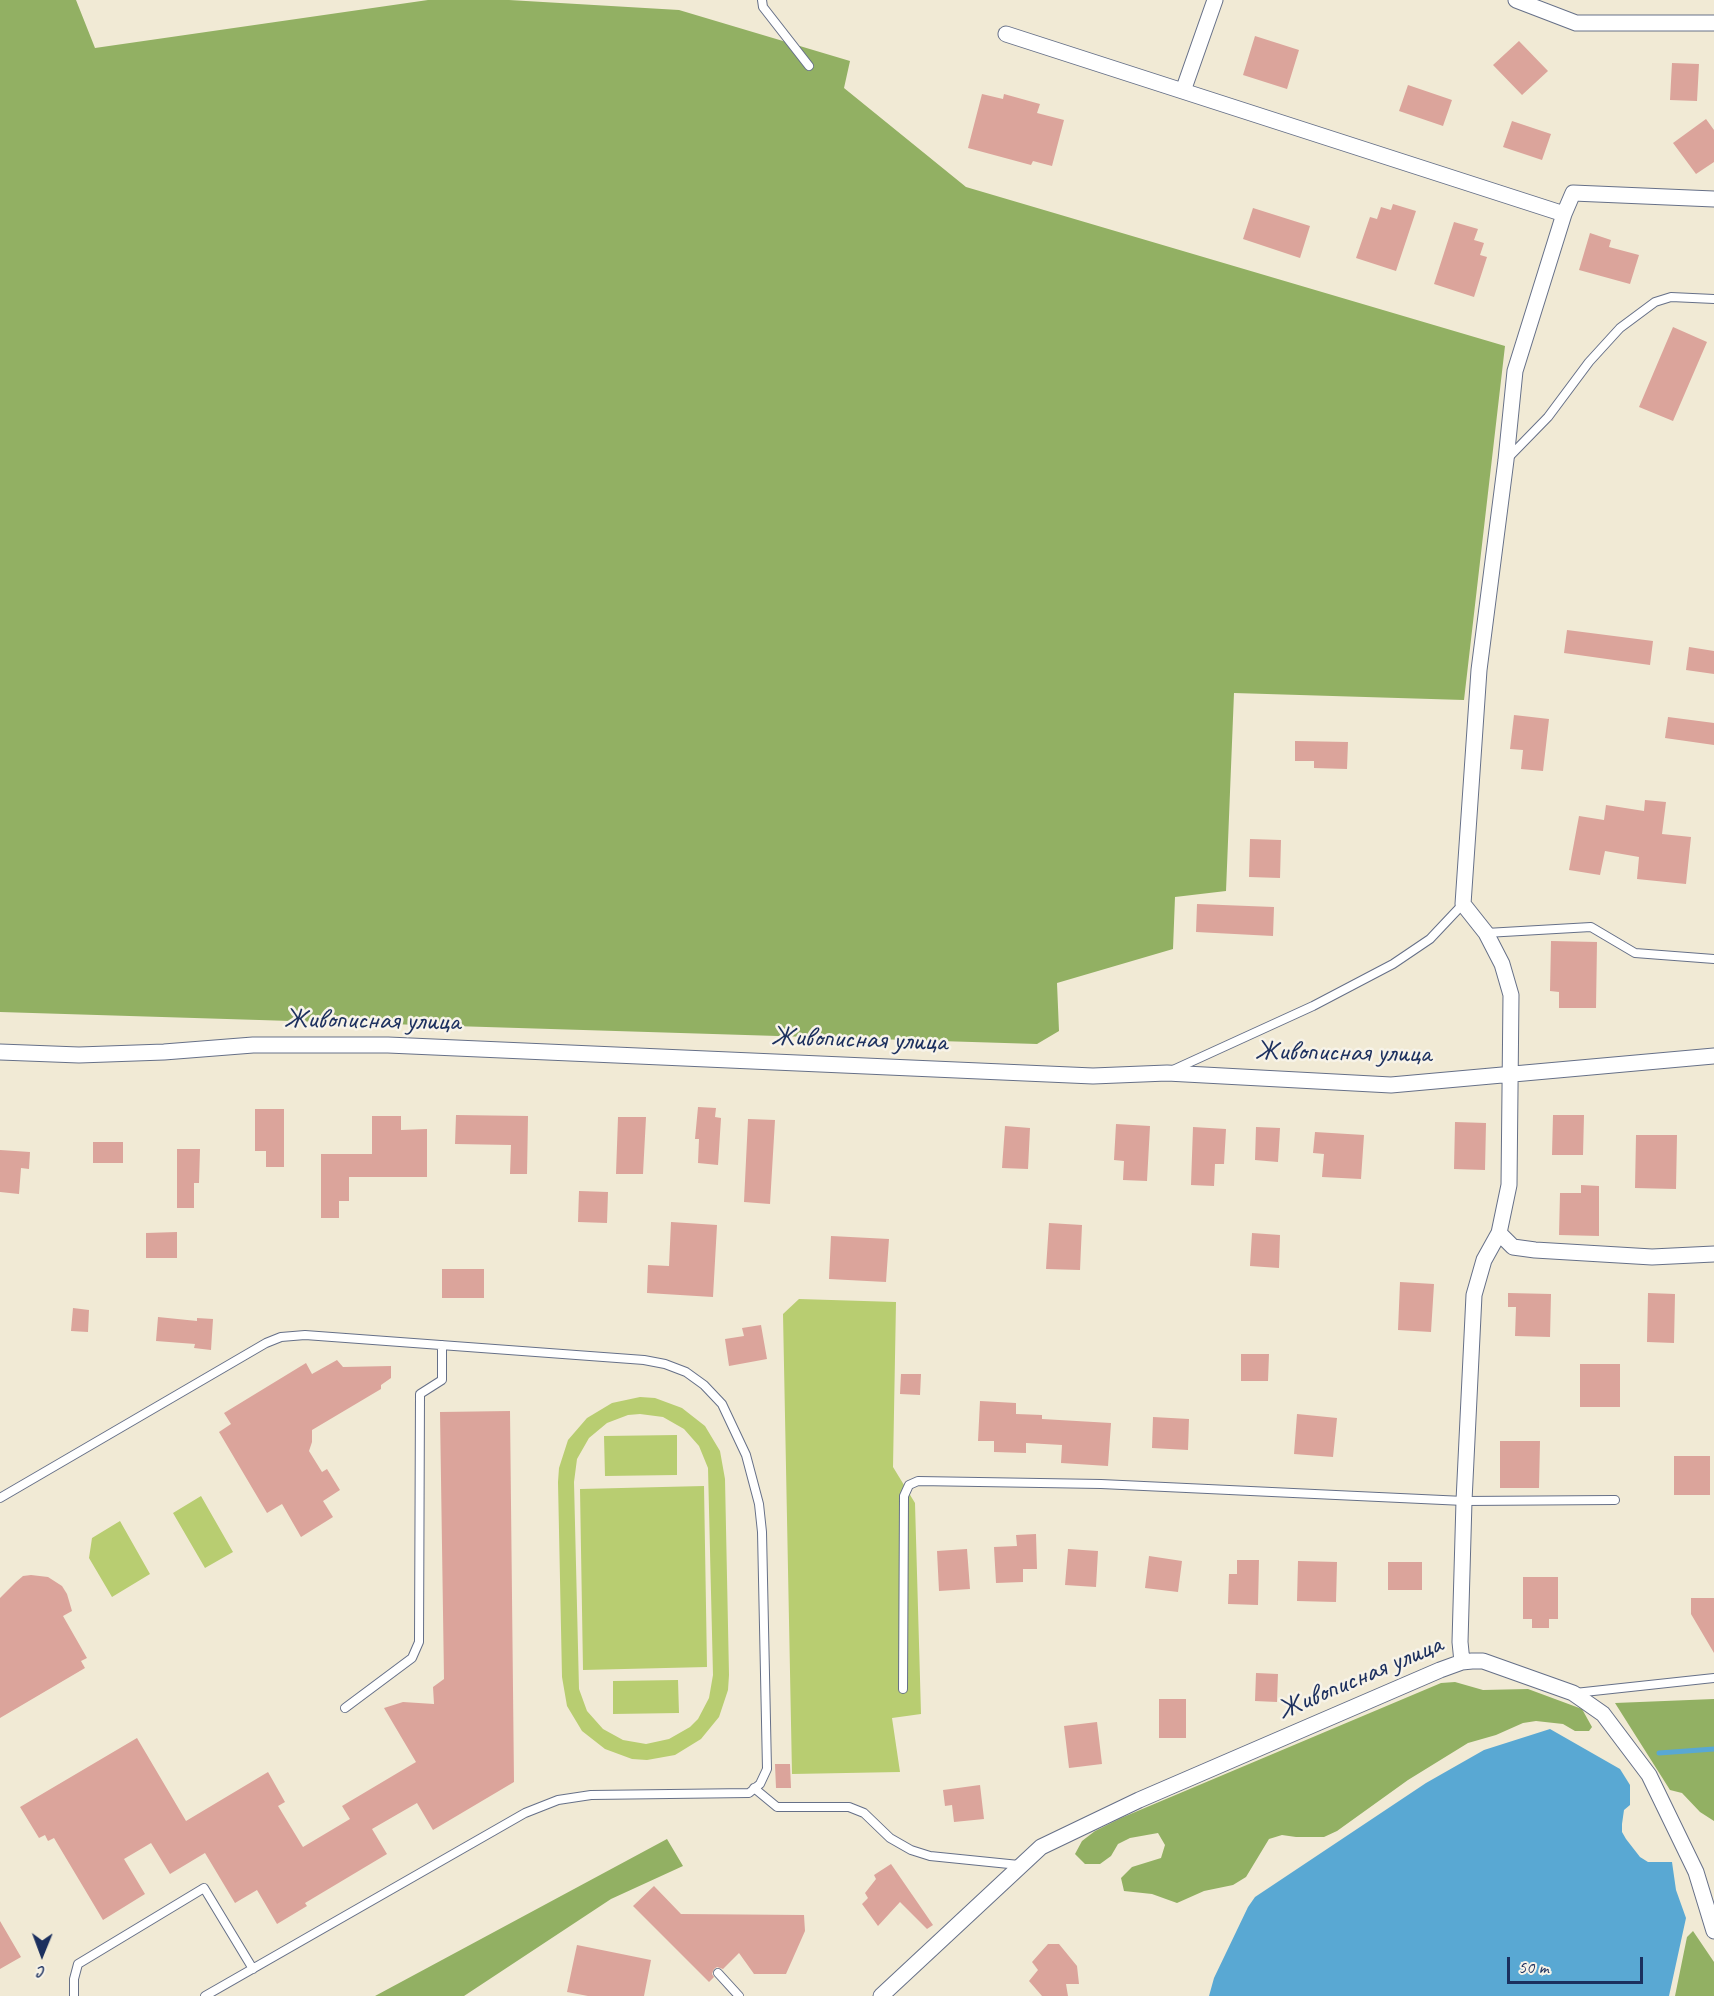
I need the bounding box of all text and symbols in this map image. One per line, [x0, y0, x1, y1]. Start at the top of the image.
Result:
street label: Живописная улица [284, 1003, 460, 1039]
street label: Живописная улица [770, 1020, 948, 1060]
street label: Живописная улица [1255, 1035, 1431, 1071]
street label: Живописная улица [1272, 1628, 1448, 1728]
north arrow [12, 1924, 72, 1984]
scale bar [1510, 1945, 1646, 1983]
text: 50 m [1518, 1956, 1549, 1978]
text: С [38, 1962, 46, 1982]

